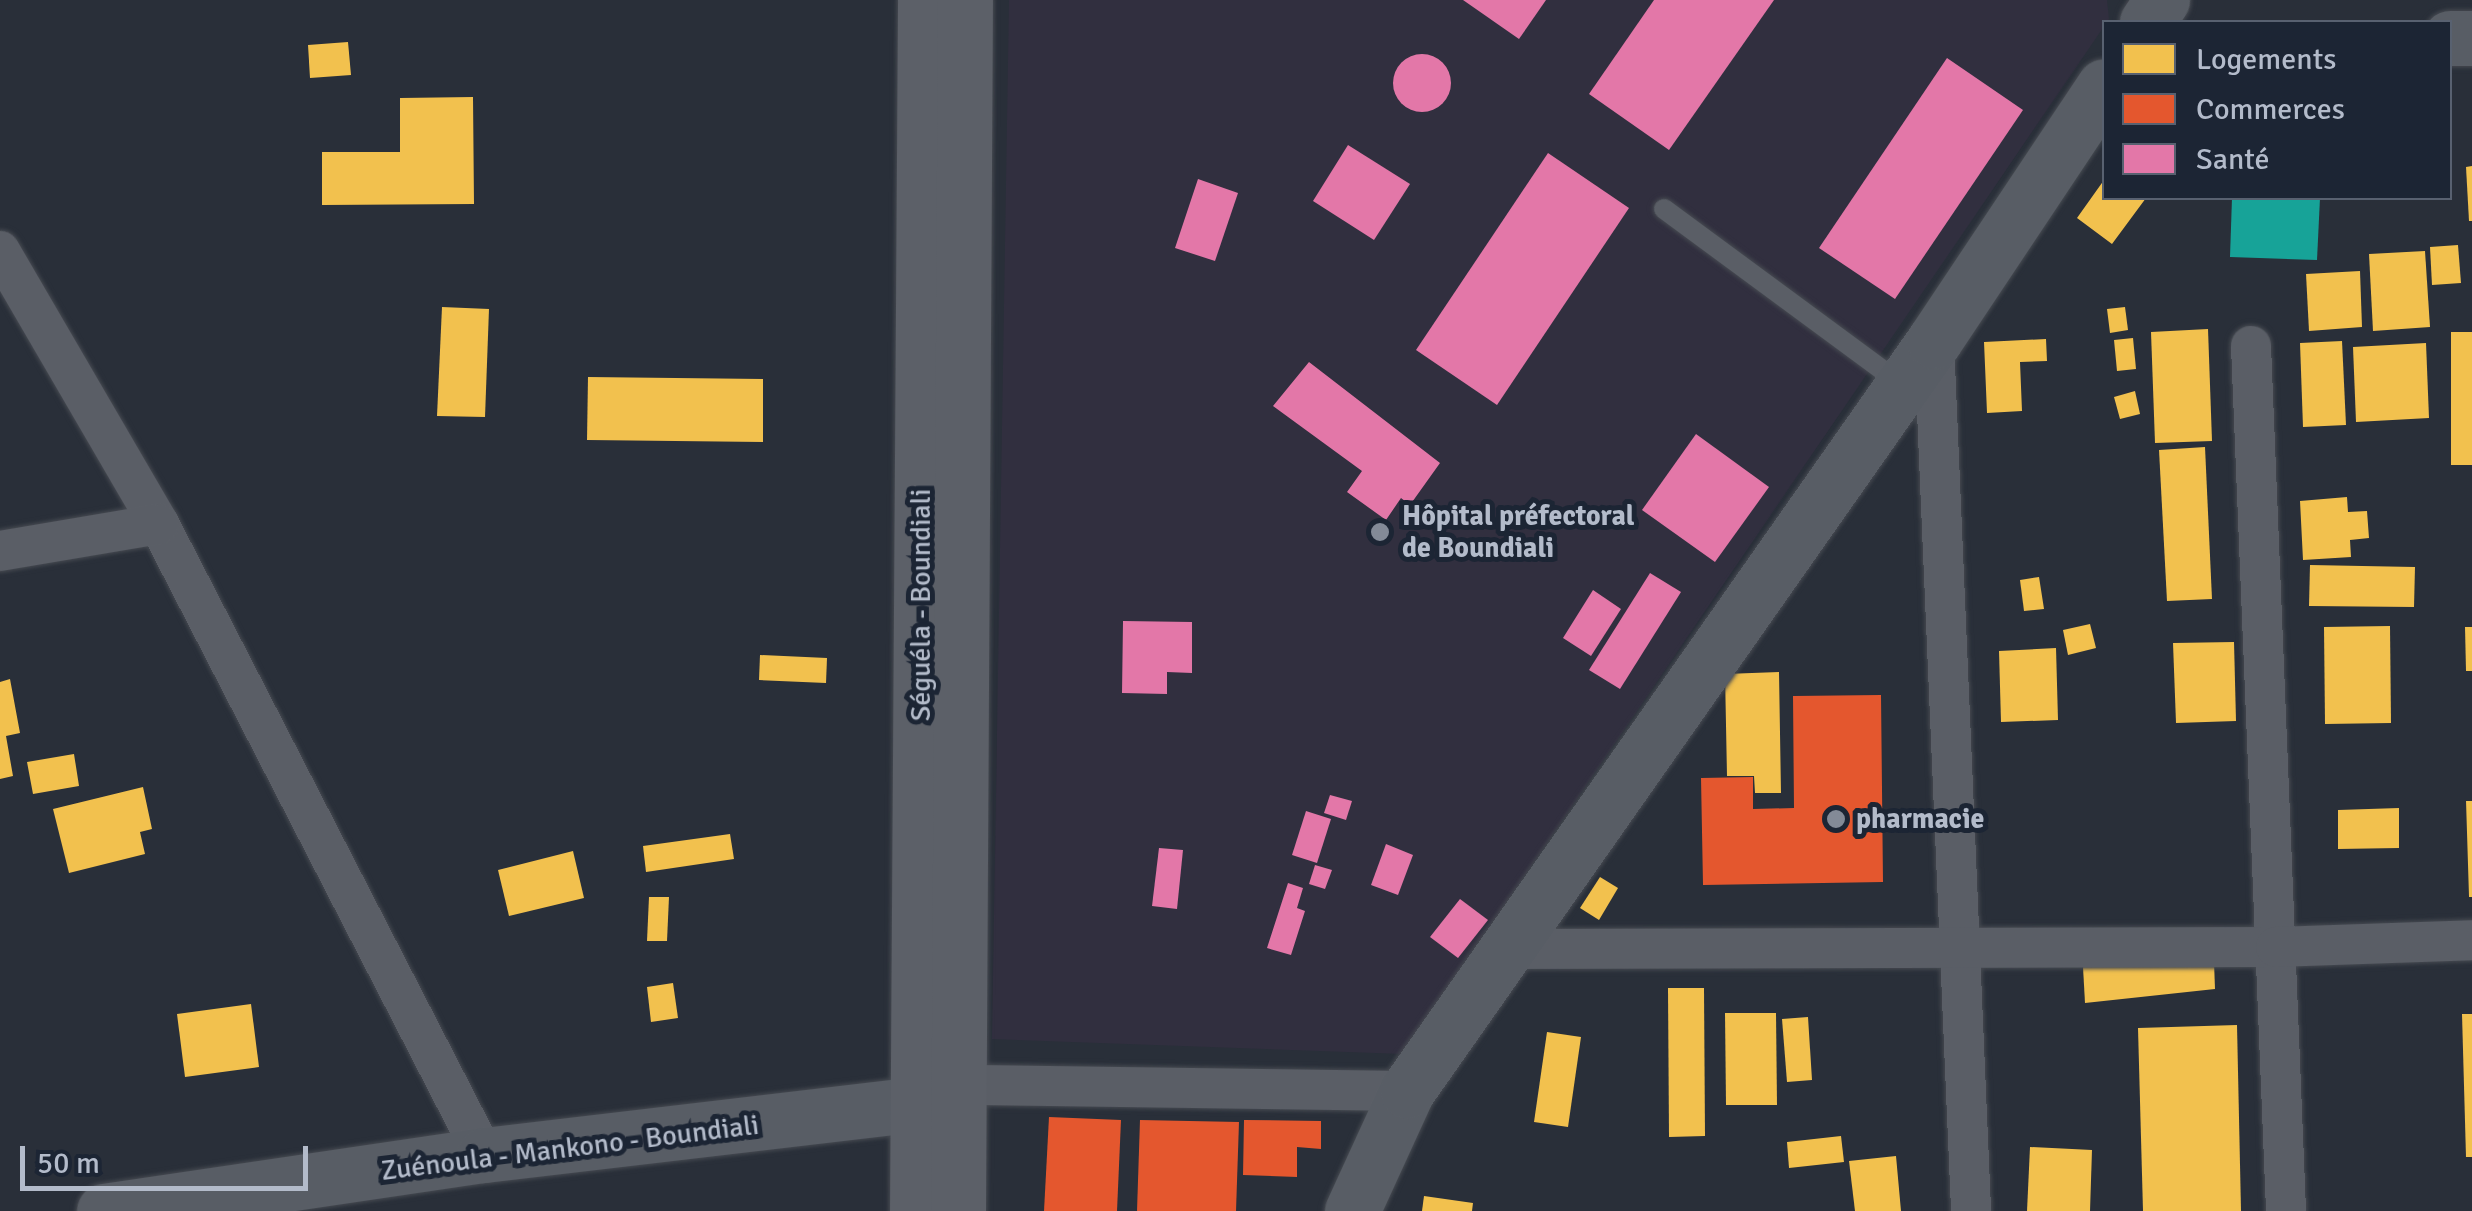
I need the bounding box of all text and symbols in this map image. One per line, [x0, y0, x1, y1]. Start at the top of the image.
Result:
legend [2102, 20, 2452, 200]
text: Logements [2196, 41, 2336, 78]
text: Commerces [2196, 91, 2345, 128]
text: Santé [2196, 141, 2269, 178]
street label: Séguéla - Boundiali [904, 489, 938, 721]
place label: Hôpital préfectoral de Boundiali [1402, 499, 1635, 565]
marker: Hôpital préfectoral de Boundiali [1367, 519, 1393, 545]
place label: pharmacie [1856, 802, 1984, 836]
marker: pharmacie [1825, 808, 1847, 830]
street label: Zuénoula - Mankono - Boundiali [379, 1108, 761, 1188]
scale bar [25, 1126, 312, 1188]
text: 50 m [37, 1145, 100, 1182]

